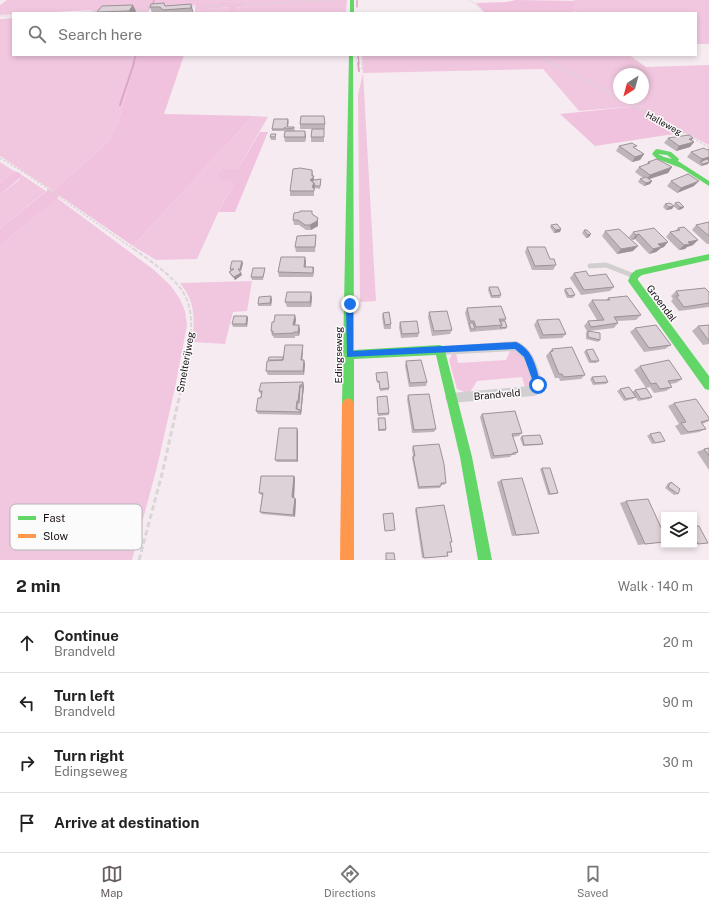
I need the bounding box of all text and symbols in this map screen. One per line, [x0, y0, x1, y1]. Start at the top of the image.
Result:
search box [12, 12, 697, 56]
icon: search [26, 23, 48, 45]
text: Search here [58, 26, 142, 43]
north arrow [613, 68, 649, 104]
street label: Halleweg [644, 109, 684, 138]
street label: Groendal [644, 282, 680, 324]
route end [341, 295, 359, 313]
street label: Edingseweg [332, 327, 344, 383]
street label: Smelterijweg [174, 331, 196, 393]
route start [529, 376, 547, 394]
street label: Brandveld [473, 386, 521, 402]
legend [10, 504, 142, 550]
text: Fast [43, 512, 65, 524]
map controls [661, 512, 697, 548]
button: layers [661, 512, 697, 548]
text: Slow [43, 530, 69, 542]
text: 2 min [16, 576, 61, 596]
text: Walk · 140 m [618, 579, 693, 594]
text: Continue [54, 627, 119, 644]
icon: ahead [16, 632, 38, 654]
text: 20 m [663, 635, 693, 650]
text: Brandveld [54, 644, 115, 659]
text: Turn left [54, 687, 115, 704]
icon: left [16, 692, 38, 714]
text: 90 m [663, 695, 693, 710]
text: Brandveld [54, 704, 115, 719]
text: Turn right [54, 747, 124, 764]
icon: right [16, 752, 38, 774]
text: 30 m [663, 755, 693, 770]
text: Edingseweg [54, 764, 128, 779]
icon: arrive [16, 812, 38, 834]
text: Arrive at destination [54, 814, 199, 831]
tab: Map [101, 863, 123, 899]
tab: Directions [324, 863, 376, 899]
tab: Saved [577, 863, 608, 899]

